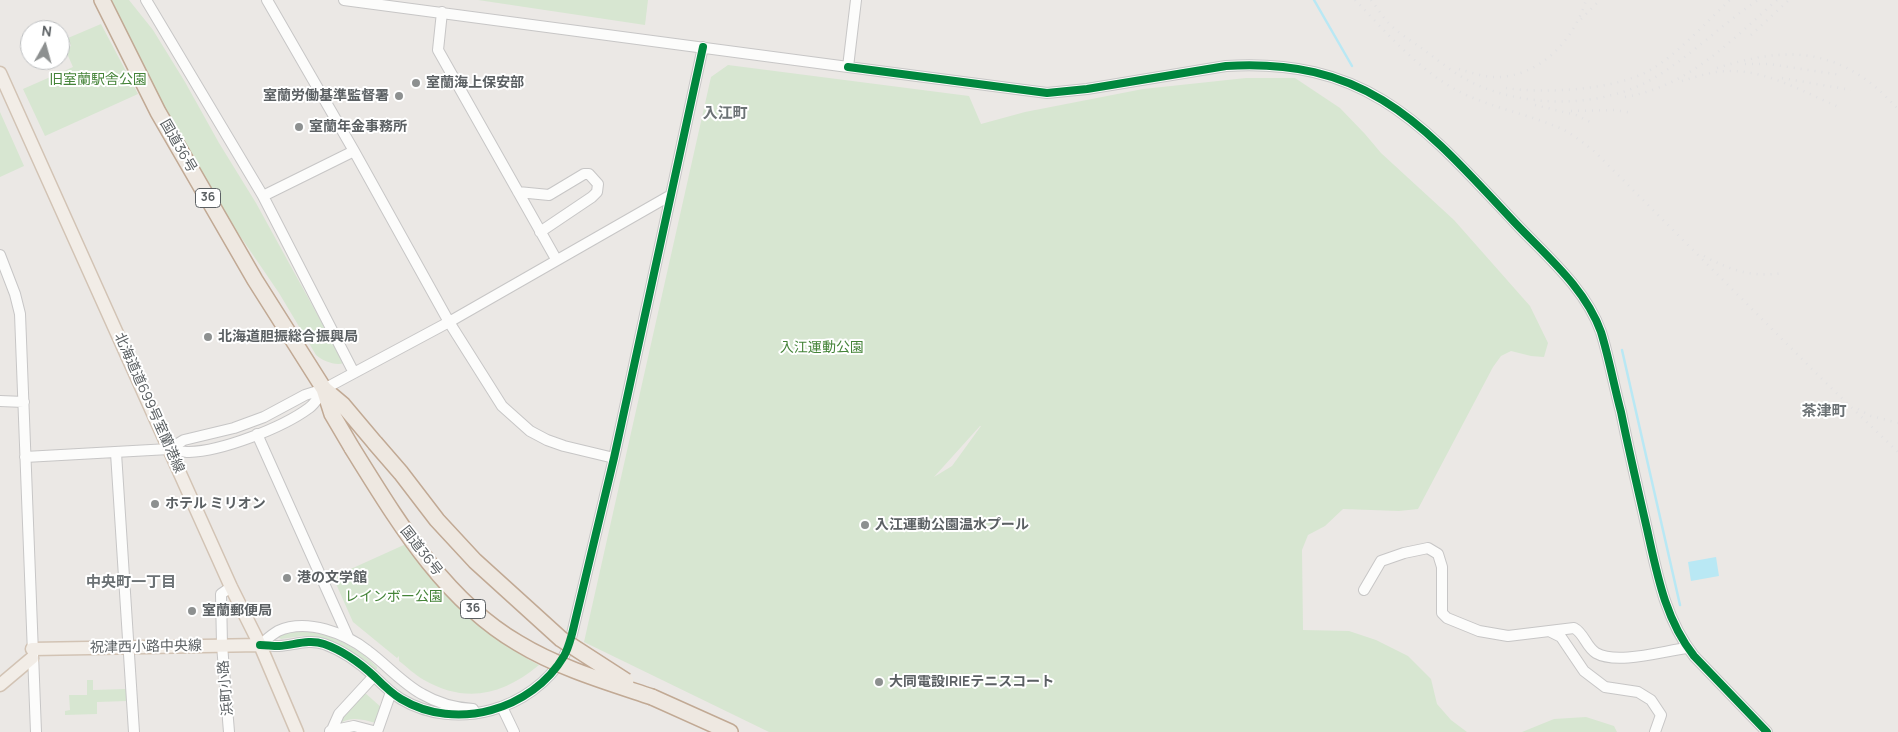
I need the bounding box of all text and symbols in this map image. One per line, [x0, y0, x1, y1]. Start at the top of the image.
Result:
north arrow [20, 20, 70, 70]
text: N [41, 21, 53, 41]
park label: 旧室蘭駅舎公園 [49, 72, 147, 88]
place label: 室蘭海上保安部 [426, 75, 524, 91]
marker: 室蘭海上保安部 [410, 77, 422, 89]
place label: 室蘭労働基準監督署 [263, 88, 389, 104]
marker: 室蘭労働基準監督署 [393, 90, 405, 102]
district label: 入江町 [703, 105, 747, 123]
street label: 国道36号 [156, 116, 200, 176]
place label: 室蘭年金事務所 [309, 119, 407, 135]
marker: 室蘭年金事務所 [293, 121, 305, 133]
road number: 36 [196, 188, 220, 208]
place label: 北海道胆振総合振興局 [218, 329, 358, 345]
street label: 北海道道699号室蘭港線 [110, 330, 188, 476]
marker: 北海道胆振総合振興局 [202, 331, 214, 343]
park label: 入江運動公園 [780, 340, 864, 356]
district label: 茶津町 [1802, 403, 1846, 421]
place label: ホテル ミリオン [165, 496, 266, 512]
marker: ホテル ミリオン [149, 498, 161, 510]
place label: 入江運動公園温水プール [875, 517, 1029, 533]
marker: 入江運動公園温水プール [859, 519, 871, 531]
street label: 国道36号 [396, 523, 446, 579]
place label: 港の文学館 [297, 570, 367, 586]
marker: 港の文学館 [281, 572, 293, 584]
district label: 中央町一丁目 [86, 574, 176, 592]
park label: レインボー公園 [345, 589, 443, 605]
road number: 36 [460, 600, 486, 618]
place label: 室蘭郵便局 [202, 603, 272, 619]
marker: 室蘭郵便局 [186, 605, 198, 617]
street label: 祝津西小路中央線 [90, 638, 202, 656]
street label: 浜町小路 [215, 659, 237, 717]
place label: 大同電設IRIEテニスコート [889, 674, 1054, 690]
marker: 大同電設IRIEテニスコート [873, 676, 885, 688]

